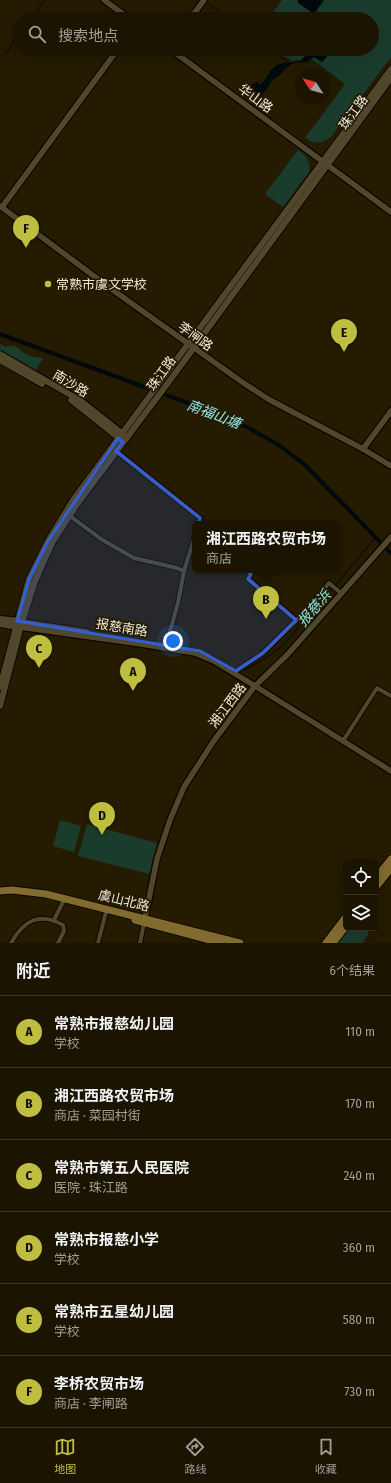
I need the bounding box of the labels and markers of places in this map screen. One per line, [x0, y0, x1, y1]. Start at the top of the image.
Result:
pin: F [13, 215, 39, 248]
place label: 常熟市虞文学校 [56, 277, 147, 292]
marker: 常熟市虞文学校 [43, 279, 53, 289]
pin: E [331, 319, 357, 352]
pin: B [253, 586, 279, 619]
pin: C [26, 635, 52, 668]
pin: A [120, 658, 146, 691]
pin: D [89, 802, 115, 835]

